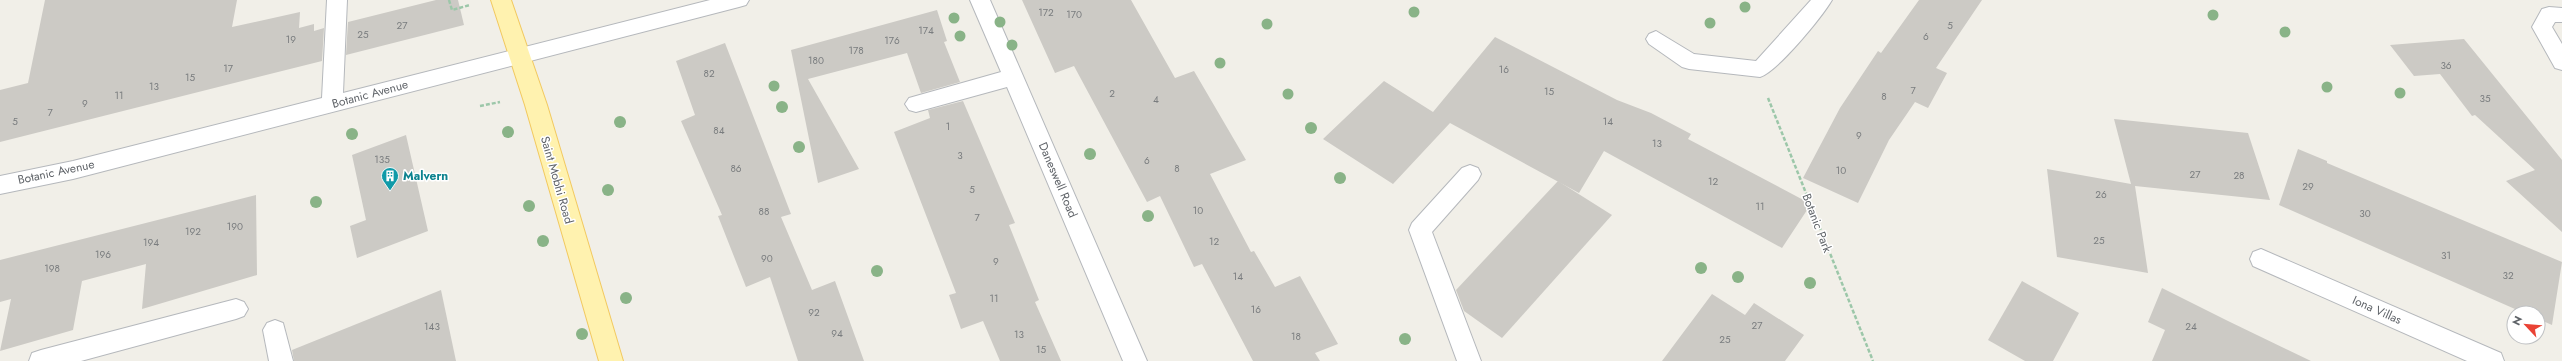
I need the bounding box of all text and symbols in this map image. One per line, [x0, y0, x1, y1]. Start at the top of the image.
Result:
house number: 172 [1038, 5, 1054, 20]
house number: 170 [1066, 7, 1082, 22]
house number: 27 [397, 18, 408, 33]
house number: 5 [1947, 18, 1953, 33]
house number: 174 [918, 23, 934, 38]
house number: 25 [357, 27, 369, 42]
house number: 6 [1923, 29, 1929, 44]
house number: 19 [286, 32, 296, 47]
house number: 176 [884, 33, 900, 48]
house number: 178 [848, 43, 864, 58]
house number: 180 [808, 53, 824, 68]
house number: 36 [2440, 58, 2452, 73]
house number: 17 [223, 61, 234, 76]
house number: 16 [1499, 62, 1509, 77]
house number: 82 [703, 66, 715, 81]
house number: 15 [185, 70, 195, 85]
street label: Botanic Avenue [330, 75, 410, 113]
house number: 13 [149, 79, 160, 94]
house number: 7 [1910, 83, 1916, 98]
house number: 15 [1544, 84, 1554, 99]
house number: 2 [1109, 86, 1115, 101]
house number: 11 [115, 88, 124, 103]
house number: 8 [1881, 89, 1887, 104]
house number: 35 [2479, 91, 2491, 106]
house number: 4 [1153, 92, 1159, 107]
house number: 9 [82, 96, 88, 111]
house number: 7 [47, 105, 53, 120]
house number: 5 [12, 114, 18, 129]
house number: 14 [1603, 114, 1613, 129]
house number: 1 [946, 119, 950, 134]
house number: 84 [713, 123, 725, 138]
house number: 9 [1856, 128, 1862, 143]
street label: Saint Mobhi Road [536, 134, 578, 226]
house number: 13 [1652, 136, 1663, 151]
street label: Daneswell Road [1034, 139, 1082, 221]
house number: 3 [957, 148, 963, 163]
house number: 135 [374, 152, 390, 167]
house number: 6 [1144, 153, 1150, 168]
street label: Botanic Avenue [16, 155, 96, 189]
house number: 86 [730, 161, 742, 176]
house number: 8 [1174, 161, 1180, 176]
house number: 10 [1836, 163, 1846, 178]
building icon: Malvern [380, 166, 400, 191]
place label: Malvern [403, 167, 448, 185]
house number: 27 [2190, 167, 2201, 182]
house number: 28 [2233, 168, 2245, 183]
house number: 12 [1708, 174, 1718, 189]
house number: 29 [2302, 179, 2314, 194]
house number: 5 [969, 182, 975, 197]
house number: 26 [2095, 187, 2107, 202]
street label: Botanic Park [1797, 191, 1837, 256]
house number: 11 [1756, 199, 1765, 214]
house number: 10 [1193, 203, 1203, 218]
house number: 88 [759, 204, 769, 219]
house number: 30 [2359, 206, 2371, 221]
house number: 7 [974, 210, 980, 225]
house number: 190 [227, 219, 243, 234]
house number: 192 [185, 224, 201, 239]
house number: 25 [2093, 233, 2105, 248]
house number: 12 [1209, 234, 1219, 249]
house number: 194 [143, 235, 159, 250]
house number: 196 [95, 247, 111, 262]
house number: 31 [2441, 248, 2451, 263]
house number: 90 [761, 251, 773, 266]
house number: 9 [993, 254, 999, 269]
house number: 198 [44, 261, 60, 276]
house number: 32 [2502, 268, 2514, 283]
house number: 14 [1233, 269, 1243, 284]
house number: 11 [990, 291, 999, 306]
street label: Iona Villas [2349, 291, 2405, 329]
house number: 16 [1251, 302, 1261, 317]
house number: 92 [808, 305, 820, 320]
north arrow [2506, 305, 2546, 345]
text: N [2508, 313, 2526, 328]
house number: 27 [1752, 318, 1763, 333]
house number: 143 [424, 319, 440, 334]
house number: 24 [2185, 319, 2197, 334]
house number: 94 [831, 326, 843, 341]
house number: 13 [1014, 327, 1025, 342]
house number: 18 [1291, 329, 1301, 344]
house number: 25 [1719, 332, 1731, 347]
house number: 15 [1036, 342, 1046, 357]

